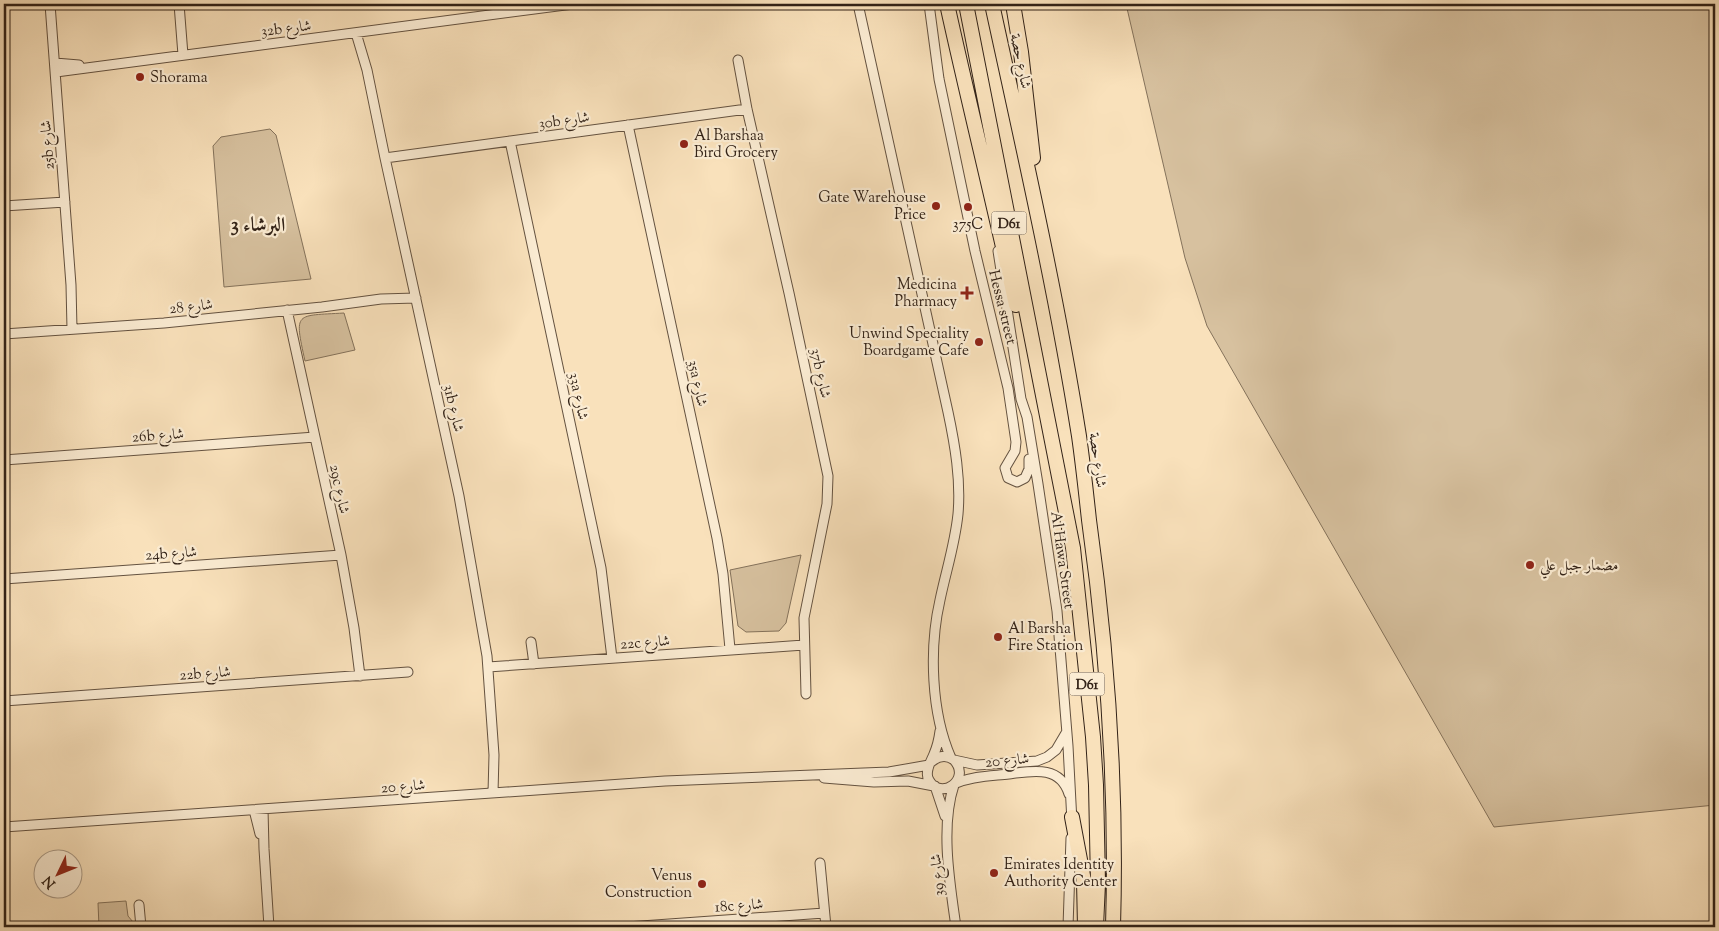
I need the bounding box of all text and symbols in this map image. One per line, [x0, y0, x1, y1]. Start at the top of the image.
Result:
street label: 32b شارع [260, 16, 313, 44]
street label: شارع حصة [1003, 32, 1036, 91]
place label: Shorama [150, 68, 208, 89]
marker: Shorama [134, 71, 146, 83]
street label: 30b شارع [537, 108, 591, 136]
street label: 25b شارع [36, 119, 62, 170]
place label: Al Barshaa Bird Grocery [694, 126, 778, 164]
marker: Al Barshaa Bird Grocery [678, 138, 690, 150]
place label: Gate Warehouse Price [818, 188, 926, 226]
marker: Gate Warehouse Price [930, 200, 942, 212]
marker: 375C [962, 201, 974, 213]
district label: البرشاء 3 [231, 212, 285, 241]
road number: D61 [992, 212, 1026, 234]
place label: 375C [953, 215, 983, 236]
street label: Hessa street [982, 268, 1021, 347]
place label: Medicina Pharmacy [894, 275, 958, 313]
marker: Medicina Pharmacy [961, 287, 973, 299]
street label: شارع 28 [168, 295, 214, 321]
place label: Unwind Speciality Boardgame Cafe [849, 324, 970, 362]
marker: Unwind Speciality Boardgame Cafe [973, 336, 985, 348]
street label: 37b شارع [803, 346, 835, 401]
street label: 35a شارع [680, 358, 712, 409]
street label: 33a شارع [561, 371, 593, 422]
street label: 31b شارع [436, 382, 468, 435]
street label: 26b شارع [131, 424, 185, 450]
street label: شارع حصة [1081, 431, 1111, 489]
street label: 29c شارع [322, 463, 354, 516]
street label: Al Hawa Street [1044, 510, 1079, 610]
street label: 24b شارع [144, 542, 198, 568]
place label: مضمار جبل علي [1540, 556, 1618, 579]
marker: مضمار جبل علي [1524, 559, 1536, 571]
place label: Al Barsha Fire Station [1008, 619, 1083, 657]
street label: 22c شارع [619, 631, 671, 657]
marker: Al Barsha Fire Station [992, 631, 1004, 643]
street label: 22b شارع [179, 662, 232, 688]
road number: D61 [1070, 672, 1104, 696]
street label: شارع 20 [984, 749, 1030, 775]
street label: شارع 20 [380, 775, 426, 801]
north arrow [32, 848, 82, 898]
street label: شارع 39 [926, 853, 952, 897]
place label: Emirates Identity Authority Center [1004, 855, 1117, 893]
place label: Venus Construction [605, 866, 692, 904]
marker: Emirates Identity Authority Center [988, 867, 1000, 879]
text: N [39, 871, 61, 892]
marker: Venus Construction [696, 878, 708, 890]
street label: 18c شارع [714, 894, 764, 920]

